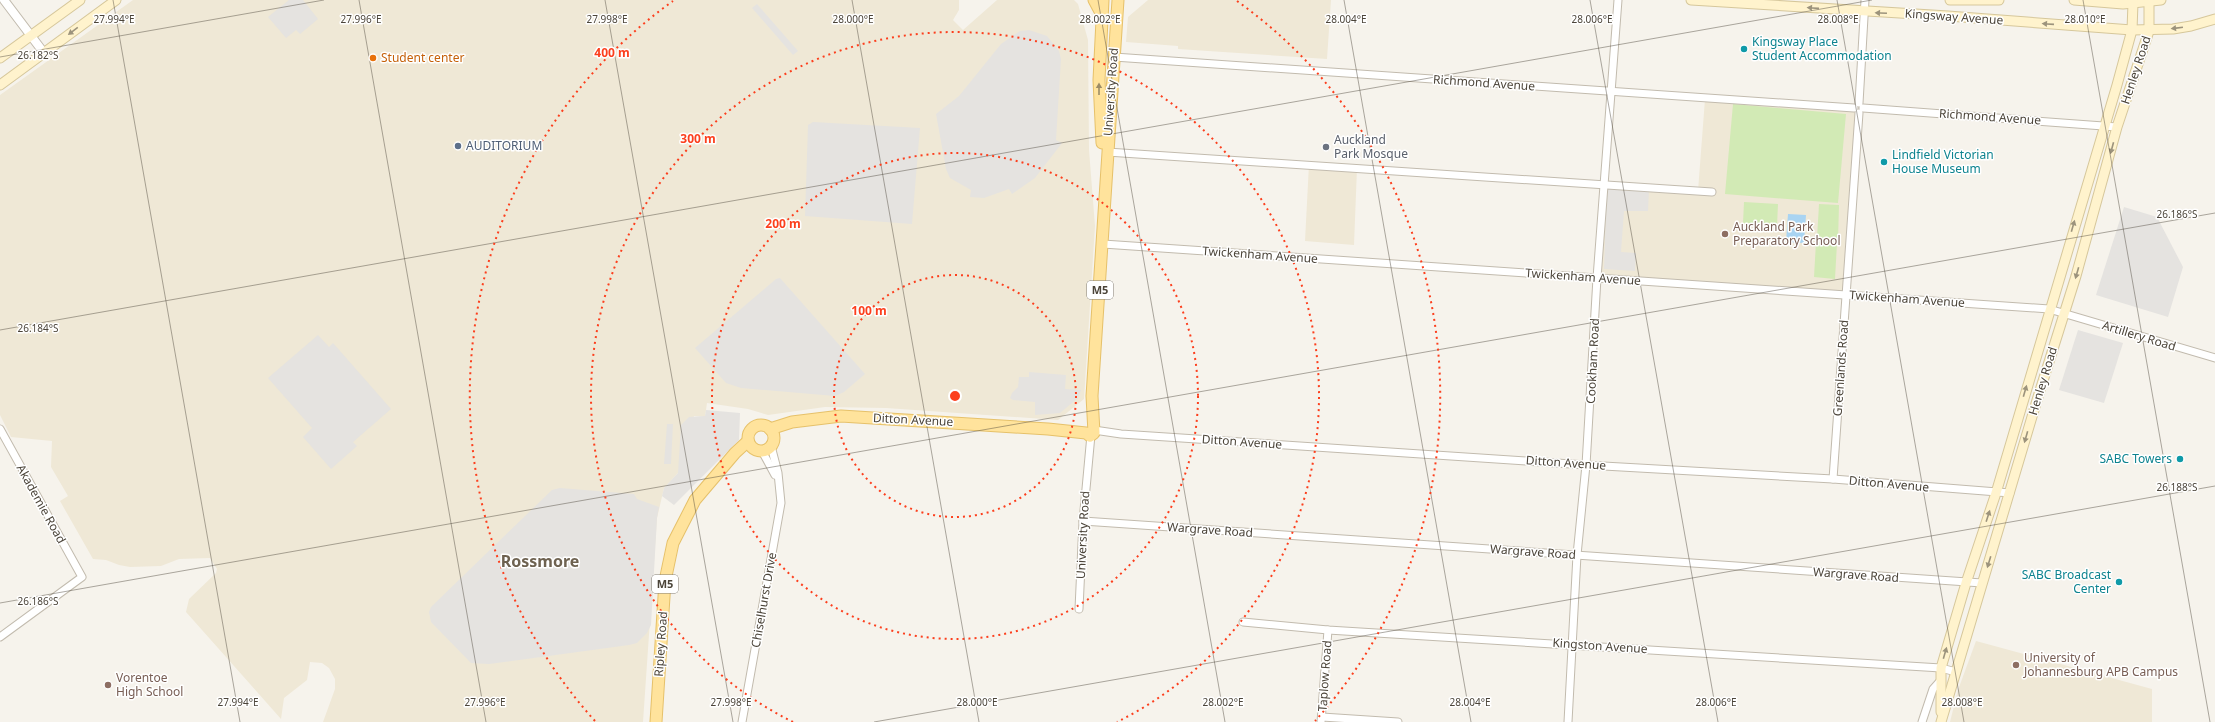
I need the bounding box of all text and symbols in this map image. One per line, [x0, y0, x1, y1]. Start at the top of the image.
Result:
one-way arrow [1807, 5, 1819, 12]
street label: Kingsway Avenue [1904, 5, 2004, 28]
one-way arrow [1875, 9, 1887, 16]
text: 27.994°E [93, 12, 135, 26]
text: 27.996°E [340, 12, 382, 26]
text: 27.998°E [586, 12, 628, 26]
text: 28.000°E [832, 12, 874, 26]
text: 28.002°E [1079, 12, 1121, 26]
text: 28.004°E [1325, 12, 1367, 26]
text: 28.006°E [1571, 12, 1613, 26]
text: 28.008°E [1817, 12, 1859, 26]
text: 28.010°E [2064, 12, 2106, 26]
one-way arrow [2042, 20, 2054, 27]
one-way arrow [2171, 25, 2183, 31]
one-way arrow [68, 27, 78, 35]
place label: Kingsway Place Student Accommodation [1752, 33, 1892, 64]
street label: Henley Road [2117, 34, 2155, 106]
text: 400 m [594, 44, 630, 61]
marker: Kingsway Place Student Accommodation [1739, 44, 1749, 54]
street label: University Road [1099, 47, 1122, 137]
text: 26.182°S [17, 48, 59, 62]
place label: Student center [381, 49, 464, 66]
marker: Student center [368, 53, 378, 63]
street label: Richmond Avenue [1432, 70, 1536, 95]
one-way arrow [1095, 83, 1102, 95]
street label: Richmond Avenue [1938, 104, 2042, 129]
text: 300 m [680, 130, 716, 147]
place label: Auckland Park Mosque [1334, 131, 1408, 162]
place label: AUDITORIUM [466, 137, 542, 154]
marker: AUDITORIUM [453, 141, 463, 151]
marker: Auckland Park Mosque [1321, 142, 1331, 152]
one-way arrow [2109, 142, 2115, 154]
place label: Lindfield Victorian House Museum [1892, 146, 1994, 177]
marker: Lindfield Victorian House Museum [1879, 157, 1889, 167]
text: 26.186°S [2156, 207, 2198, 221]
text: 200 m [765, 215, 801, 232]
place label: Auckland Park Preparatory School [1733, 218, 1840, 249]
one-way arrow [2070, 220, 2076, 232]
marker: Auckland Park Preparatory School [1720, 229, 1730, 239]
street label: Twickenham Avenue [1202, 242, 1319, 267]
street label: Twickenham Avenue [1525, 264, 1642, 289]
one-way arrow [2074, 267, 2080, 279]
road number: M5 [1087, 281, 1113, 299]
street label: Twickenham Avenue [1849, 286, 1966, 311]
text: 100 m [851, 302, 887, 319]
street label: Artillery Road [2100, 316, 2178, 355]
street label: Cookham Road [1582, 318, 1603, 404]
street label: Greenlands Road [1829, 319, 1852, 417]
text: 26.184°S [17, 321, 59, 335]
street label: Henley Road [2024, 345, 2061, 417]
one-way arrow [2022, 385, 2028, 397]
centre of rings [948, 389, 962, 403]
street label: Ditton Avenue [872, 409, 954, 430]
street label: Ditton Avenue [1201, 430, 1283, 453]
one-way arrow [2023, 432, 2029, 444]
place label: SABC Towers [2099, 450, 2172, 467]
street label: Ditton Avenue [1525, 451, 1607, 474]
marker: SABC Towers [2175, 454, 2185, 464]
street label: Akademie Road [13, 461, 70, 546]
street label: Ditton Avenue [1848, 472, 1930, 495]
text: 26.188°S [2156, 480, 2198, 494]
street label: University Road [1072, 490, 1093, 580]
one-way arrow [1985, 509, 1991, 521]
street label: Wargrave Road [1166, 518, 1254, 541]
street label: Wargrave Road [1489, 540, 1577, 563]
district label: Rossmore [501, 550, 579, 572]
street label: Chiselhurst Drive [747, 551, 780, 649]
one-way arrow [1986, 556, 1992, 568]
street label: Wargrave Road [1812, 563, 1900, 586]
place label: SABC Broadcast Center [2022, 566, 2112, 597]
road number: M5 [652, 575, 678, 593]
marker: SABC Broadcast Center [2114, 577, 2124, 587]
text: 26.186°S [17, 594, 59, 608]
street label: Ripley Road [650, 611, 671, 677]
street label: Kingston Avenue [1552, 634, 1648, 657]
street label: Taplow Road [1314, 640, 1335, 712]
one-way arrow [1942, 647, 1948, 659]
place label: University of Johannesburg APB Campus [2023, 649, 2178, 680]
marker: University of Johannesburg APB Campus [2011, 660, 2021, 670]
place label: Vorentoe High School [116, 669, 183, 700]
marker: Vorentoe High School [103, 680, 113, 690]
text: 27.994°E [217, 695, 259, 709]
text: 27.996°E [464, 695, 506, 709]
text: 27.998°E [710, 695, 752, 709]
text: 28.000°E [956, 695, 998, 709]
text: 28.002°E [1202, 695, 1244, 709]
text: 28.004°E [1449, 695, 1491, 709]
text: 28.006°E [1695, 695, 1737, 709]
text: 28.008°E [1941, 695, 1983, 709]

